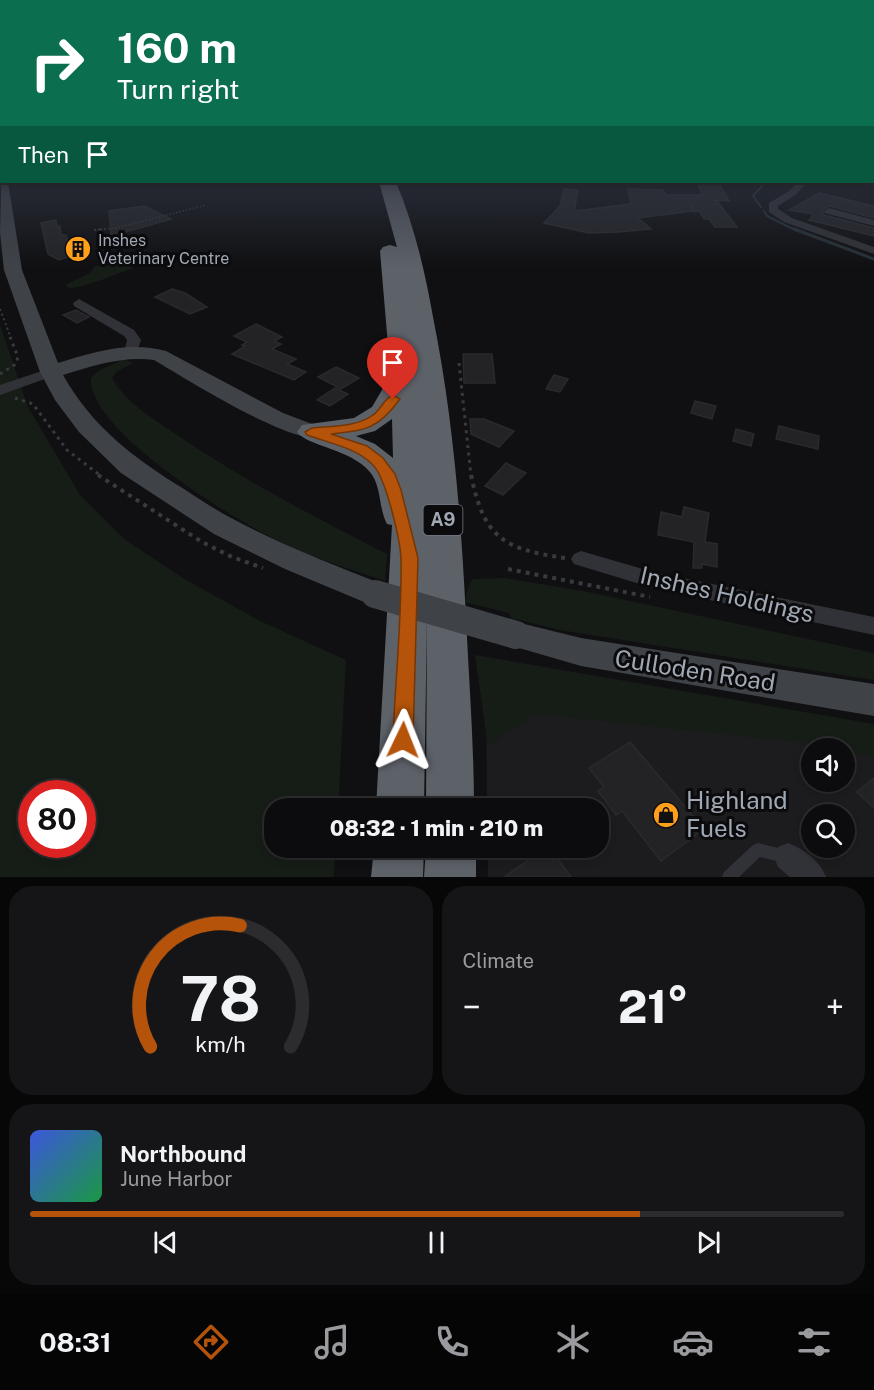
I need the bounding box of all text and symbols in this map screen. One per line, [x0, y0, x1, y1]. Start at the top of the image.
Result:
text: 160 m [117, 23, 237, 72]
icon: right [18, 24, 96, 102]
text: Turn right [117, 73, 240, 105]
icon: arrive [81, 138, 114, 171]
text: Then [18, 142, 69, 168]
place label: Inshes Veterinary Centre [98, 231, 229, 268]
building icon: Inshes Veterinary Centre [63, 234, 93, 264]
pin [367, 337, 418, 399]
icon: arrive [376, 346, 409, 379]
road number: A9 [424, 505, 462, 535]
street label: Inshes Holdings [638, 560, 817, 628]
street label: Culloden Road [613, 643, 777, 697]
position arrow [371, 708, 435, 772]
map controls [801, 738, 855, 858]
button: sound [801, 738, 855, 792]
speed limit sign: 80 [18, 780, 96, 858]
place label: Highland Fuels [686, 786, 788, 842]
shop icon: Highland Fuels [651, 800, 681, 830]
button: search [801, 804, 855, 858]
text: 08:32 · 1 min · 210 m [330, 815, 543, 841]
text: Climate [463, 949, 534, 973]
text: 78 [181, 962, 261, 1035]
text: 21° [618, 980, 689, 1033]
text: − [463, 988, 481, 1026]
text: + [826, 988, 844, 1026]
text: km/h [196, 1033, 246, 1058]
text: Northbound [120, 1141, 246, 1167]
text: June Harbor [120, 1167, 232, 1191]
icon: previous [149, 1226, 182, 1259]
icon: pause [420, 1226, 453, 1259]
icon: next [692, 1226, 725, 1259]
icon: directions [190, 1321, 232, 1363]
icon: music [311, 1321, 353, 1363]
icon: phone [431, 1321, 473, 1363]
icon: climate [552, 1321, 594, 1363]
icon: car [672, 1321, 714, 1363]
icon: filters [793, 1321, 835, 1363]
text: 08:31 [39, 1326, 112, 1358]

